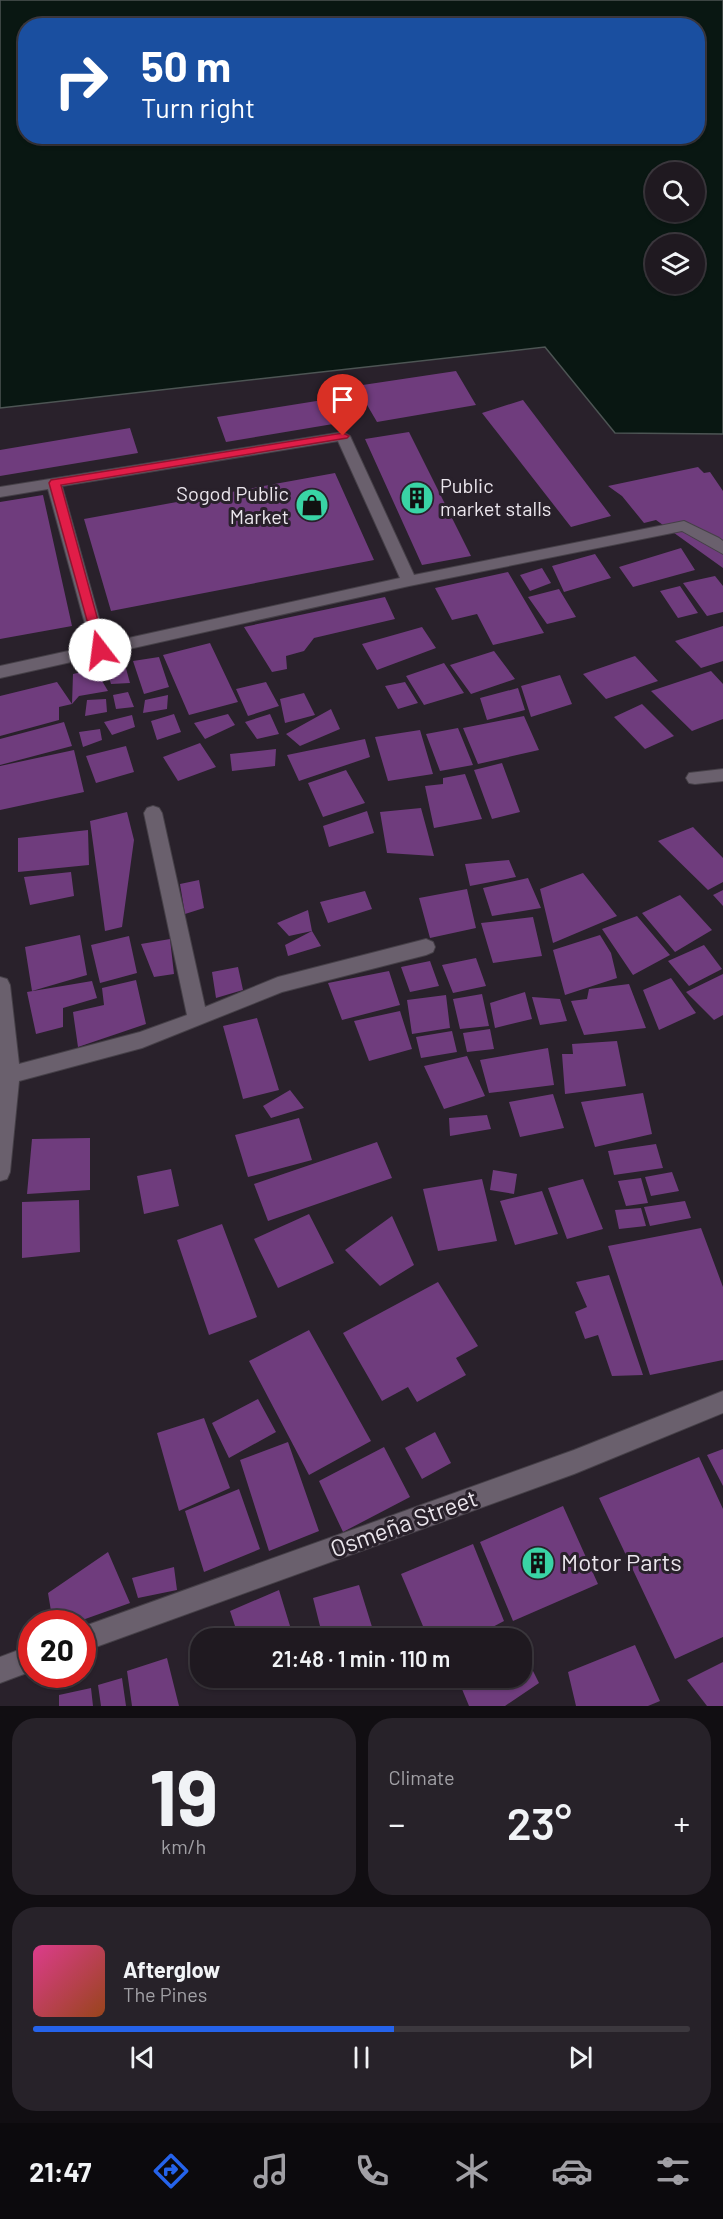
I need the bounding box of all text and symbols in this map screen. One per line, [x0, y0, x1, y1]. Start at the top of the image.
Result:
text: 50 m [141, 40, 231, 90]
icon: right [42, 42, 120, 120]
text: Turn right [141, 91, 255, 123]
map controls [645, 162, 705, 294]
button: search [645, 162, 705, 222]
button: layers [645, 234, 705, 294]
pin [317, 374, 368, 436]
icon: arrive [326, 383, 359, 416]
place label: Public market stalls [440, 473, 551, 520]
building icon: Public market stalls [399, 480, 435, 516]
place label: Sogod Public Market [176, 481, 289, 528]
shop icon: Sogod Public Market [294, 487, 330, 523]
position arrow [68, 618, 132, 682]
street label: Osmeña Street [326, 1483, 481, 1563]
building icon: Motor Parts [520, 1545, 556, 1581]
place label: Motor Parts [561, 1547, 682, 1576]
speed limit sign: 20 [18, 1610, 96, 1688]
text: 21:48 · 1 min · 110 m [272, 1645, 450, 1671]
text: 19 [149, 1748, 218, 1842]
text: Climate [389, 1765, 455, 1789]
text: 23° [507, 1795, 572, 1849]
text: − [389, 1803, 405, 1843]
text: + [674, 1803, 690, 1843]
text: km/h [161, 1834, 206, 1858]
text: Afterglow [123, 1956, 220, 1982]
text: The Pines [123, 1982, 207, 2006]
icon: previous [126, 2041, 159, 2074]
icon: pause [345, 2041, 378, 2074]
icon: next [564, 2041, 597, 2074]
icon: directions [150, 2150, 192, 2192]
icon: music [250, 2150, 292, 2192]
icon: phone [351, 2150, 393, 2192]
icon: climate [451, 2150, 493, 2192]
icon: car [551, 2150, 593, 2192]
icon: filters [652, 2150, 694, 2192]
text: 21:47 [29, 2155, 91, 2187]

